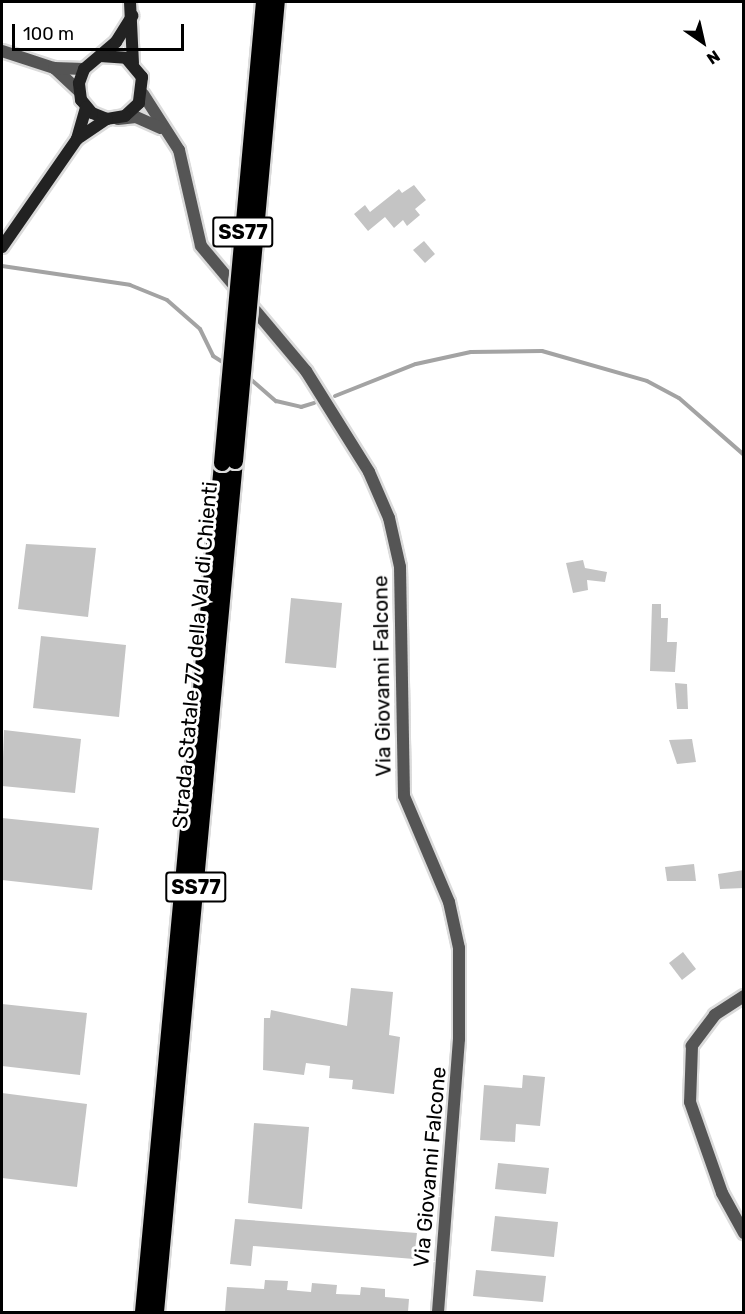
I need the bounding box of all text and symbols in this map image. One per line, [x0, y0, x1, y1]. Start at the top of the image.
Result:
scale bar [15, 12, 188, 50]
north arrow [673, 12, 733, 72]
text: 100 m [23, 23, 74, 45]
text: N [703, 46, 723, 68]
road number: SS77 [212, 215, 274, 249]
street label: Strada Statale 77 della Val di Chienti [167, 480, 223, 830]
street label: Via Giovanni Falcone [368, 575, 396, 777]
road number: SS77 [164, 870, 228, 904]
street label: Via Giovanni Falcone [409, 1066, 451, 1268]

